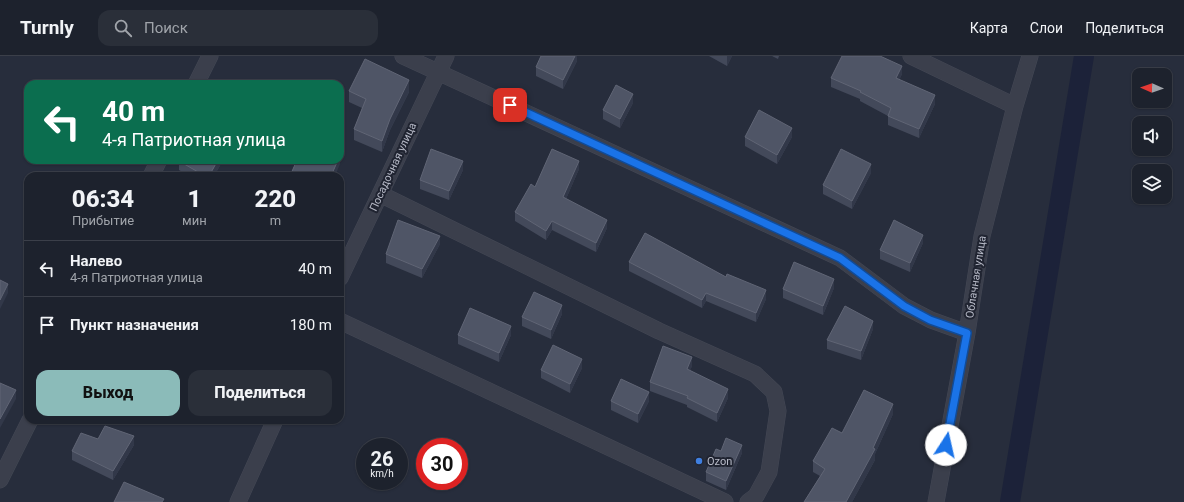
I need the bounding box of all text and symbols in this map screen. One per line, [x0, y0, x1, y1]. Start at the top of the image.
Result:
search box [98, 10, 378, 46]
text: Turnly [20, 16, 74, 39]
icon: search [112, 17, 134, 39]
text: Поиск [144, 19, 188, 37]
text: Карта [970, 20, 1008, 36]
text: Слои [1030, 20, 1063, 36]
text: Поделиться [1085, 20, 1164, 36]
north arrow [1132, 68, 1172, 108]
map controls [1132, 68, 1172, 204]
pin [493, 88, 527, 122]
icon: arrive [499, 94, 521, 116]
text: 40 m [102, 95, 165, 128]
icon: left [36, 96, 88, 148]
button: sound [1132, 116, 1172, 156]
street label: Посадочная улица [367, 121, 419, 213]
text: 4-я Патриотная улица [102, 129, 286, 150]
button: layers [1132, 164, 1172, 204]
text: 06:34 [72, 185, 134, 213]
text: 1 [187, 185, 201, 213]
text: 220 [255, 185, 296, 213]
text: Прибытие [72, 213, 134, 228]
text: мин [182, 213, 207, 228]
text: m [270, 213, 281, 228]
street label: Облачная улица [963, 235, 989, 319]
text: Налево [70, 252, 122, 270]
icon: left [36, 258, 58, 280]
text: 40 m [298, 260, 332, 278]
text: 4-я Патриотная улица [70, 270, 203, 285]
icon: arrive [36, 314, 58, 336]
text: Пункт назначения [70, 316, 199, 334]
text: 180 m [290, 316, 332, 334]
button: Выход [36, 370, 180, 416]
button: Поделиться [188, 370, 332, 416]
position arrow [925, 424, 967, 466]
speed limit sign: 30 [416, 438, 468, 490]
text: 26 [371, 447, 393, 471]
place label: Ozon [707, 455, 732, 468]
marker: Ozon [694, 456, 704, 466]
text: km/h [370, 468, 394, 479]

